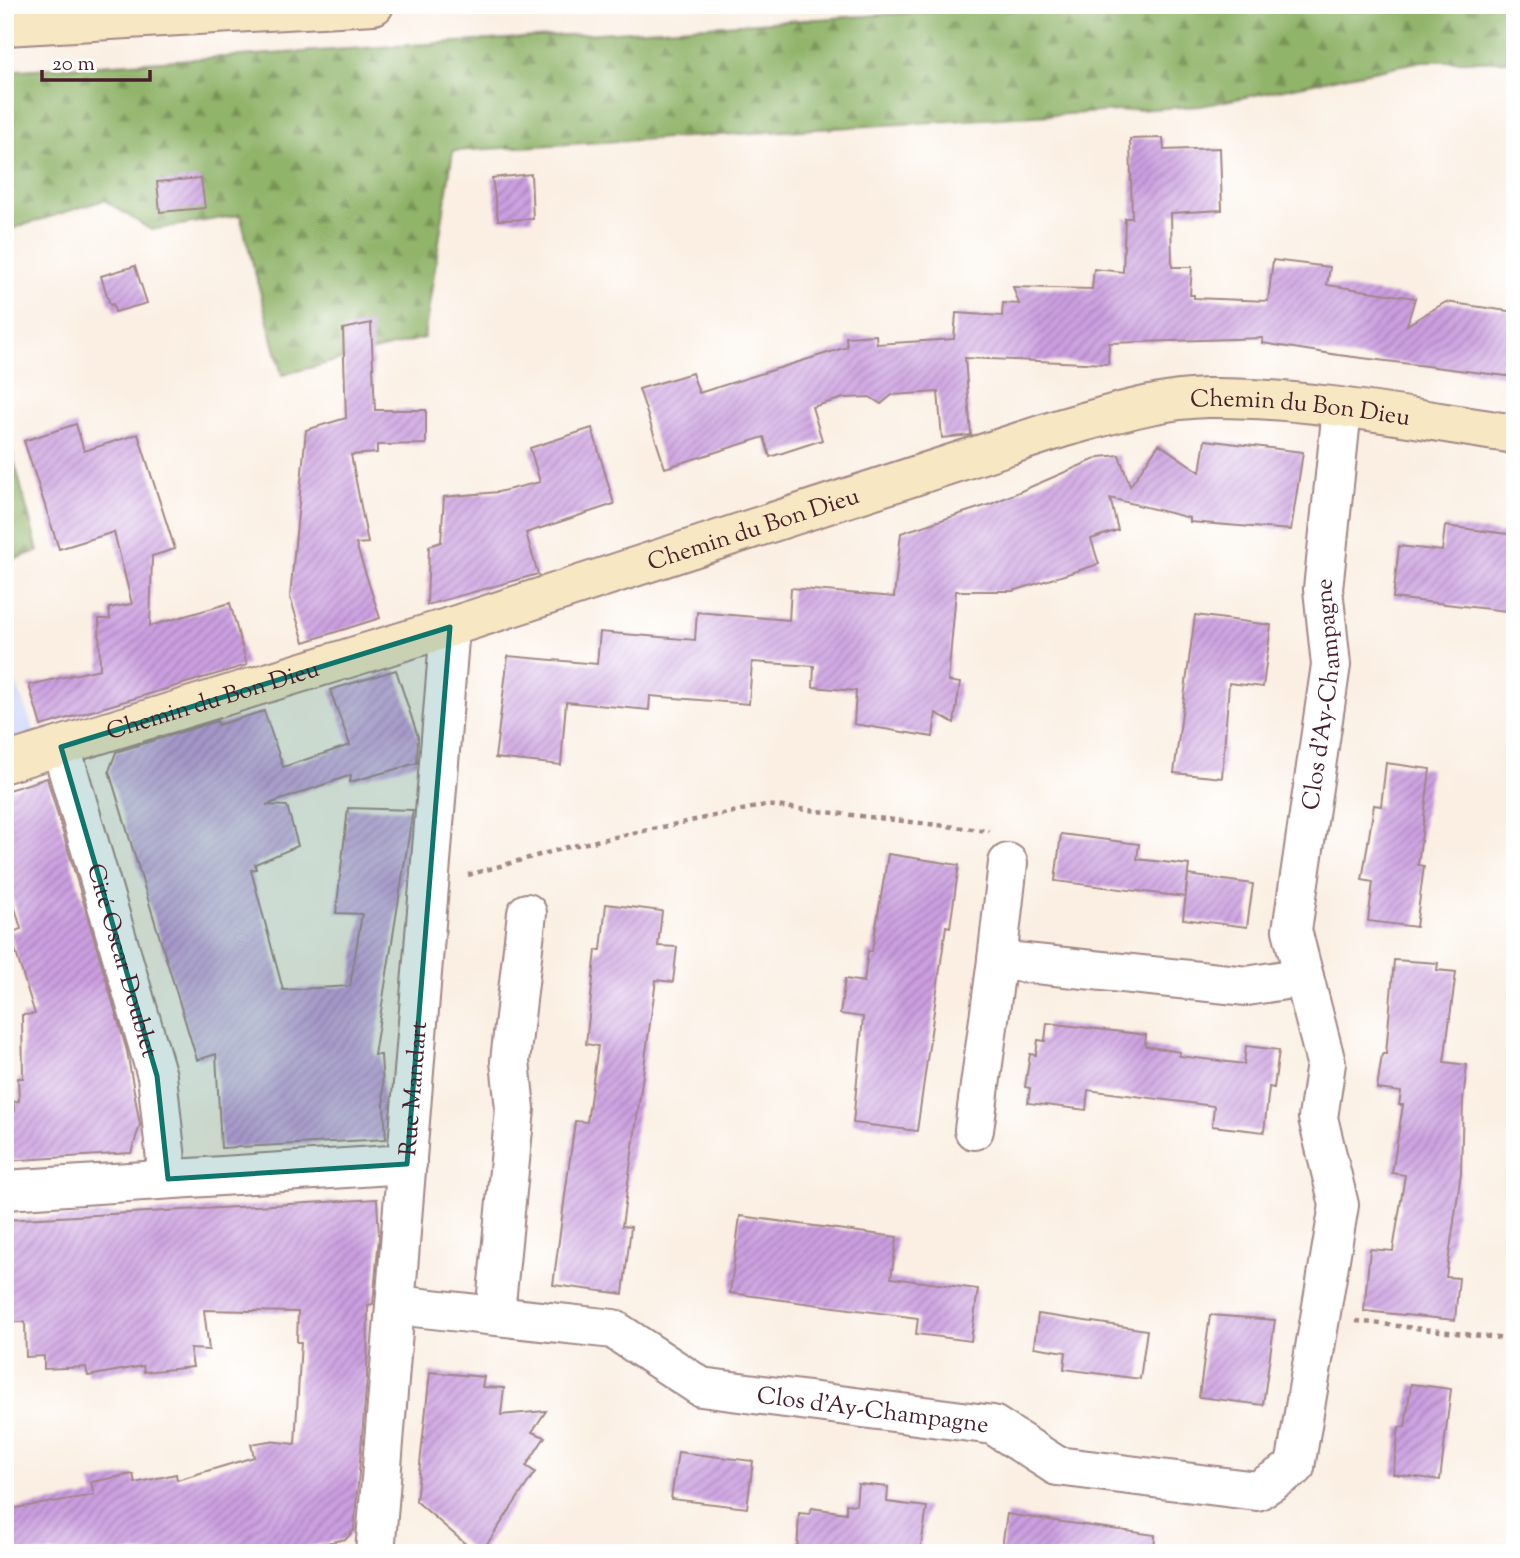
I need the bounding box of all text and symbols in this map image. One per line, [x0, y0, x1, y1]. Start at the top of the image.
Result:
scale bar [42, 38, 150, 82]
text: 20 m [52, 50, 95, 80]
street label: Chemin du Bon Dieu [1189, 383, 1413, 436]
street label: Chemin du Bon Dieu [643, 480, 864, 581]
street label: Clos d'Ay-Champagne [1295, 577, 1350, 812]
street label: Chemin du Bon Dieu [102, 653, 324, 750]
street label: Cité Oscar Doublet [77, 860, 166, 1062]
street label: Rue Mandart [392, 1020, 437, 1157]
street label: Clos d'Ay-Champagne [755, 1379, 991, 1443]

